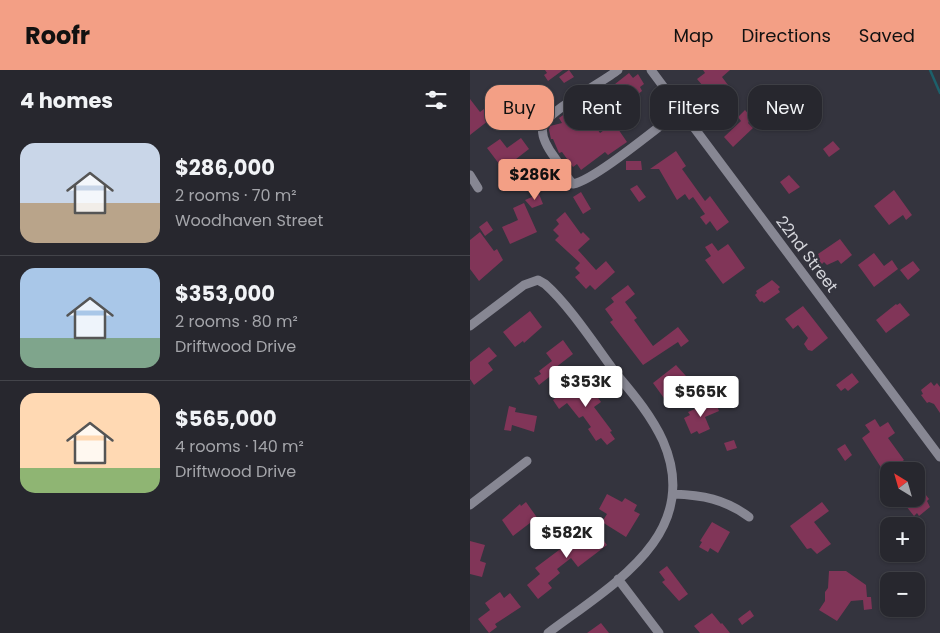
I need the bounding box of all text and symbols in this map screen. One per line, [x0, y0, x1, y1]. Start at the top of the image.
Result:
text: Roofr [25, 19, 90, 52]
text: Map [674, 23, 713, 48]
text: Directions [741, 23, 831, 48]
text: Saved [859, 23, 915, 48]
chip: Buy [485, 85, 554, 130]
chip: Rent [564, 85, 640, 130]
chip: Filters [650, 85, 738, 130]
chip: New [748, 85, 822, 130]
text: 4 homes [20, 86, 113, 115]
icon: filters [422, 86, 450, 114]
text: $286,000 [175, 153, 275, 182]
pin: $286K [500, 158, 570, 201]
icon: home [60, 163, 120, 223]
text: $286K [509, 163, 561, 186]
text: 2 rooms · 70 m² [175, 184, 297, 207]
text: Woodhaven Street [175, 209, 323, 232]
street label: 22nd Street [771, 211, 844, 297]
text: $353,000 [175, 279, 275, 308]
icon: home [60, 288, 120, 348]
text: 2 rooms · 80 m² [175, 310, 298, 333]
text: Driftwood Drive [175, 335, 296, 358]
pin: $353K [551, 366, 621, 408]
text: $353K [560, 370, 612, 393]
pin: $565K [666, 376, 736, 418]
text: $565K [675, 380, 727, 403]
text: $565,000 [175, 404, 277, 433]
icon: home [60, 413, 120, 473]
text: 4 rooms · 140 m² [175, 435, 304, 458]
text: Driftwood Drive [175, 460, 296, 483]
north arrow [880, 462, 925, 508]
map controls [880, 462, 925, 617]
pin: $582K [532, 516, 602, 559]
button: + [880, 517, 925, 562]
text: $582K [541, 521, 593, 544]
button: − [880, 572, 925, 617]

